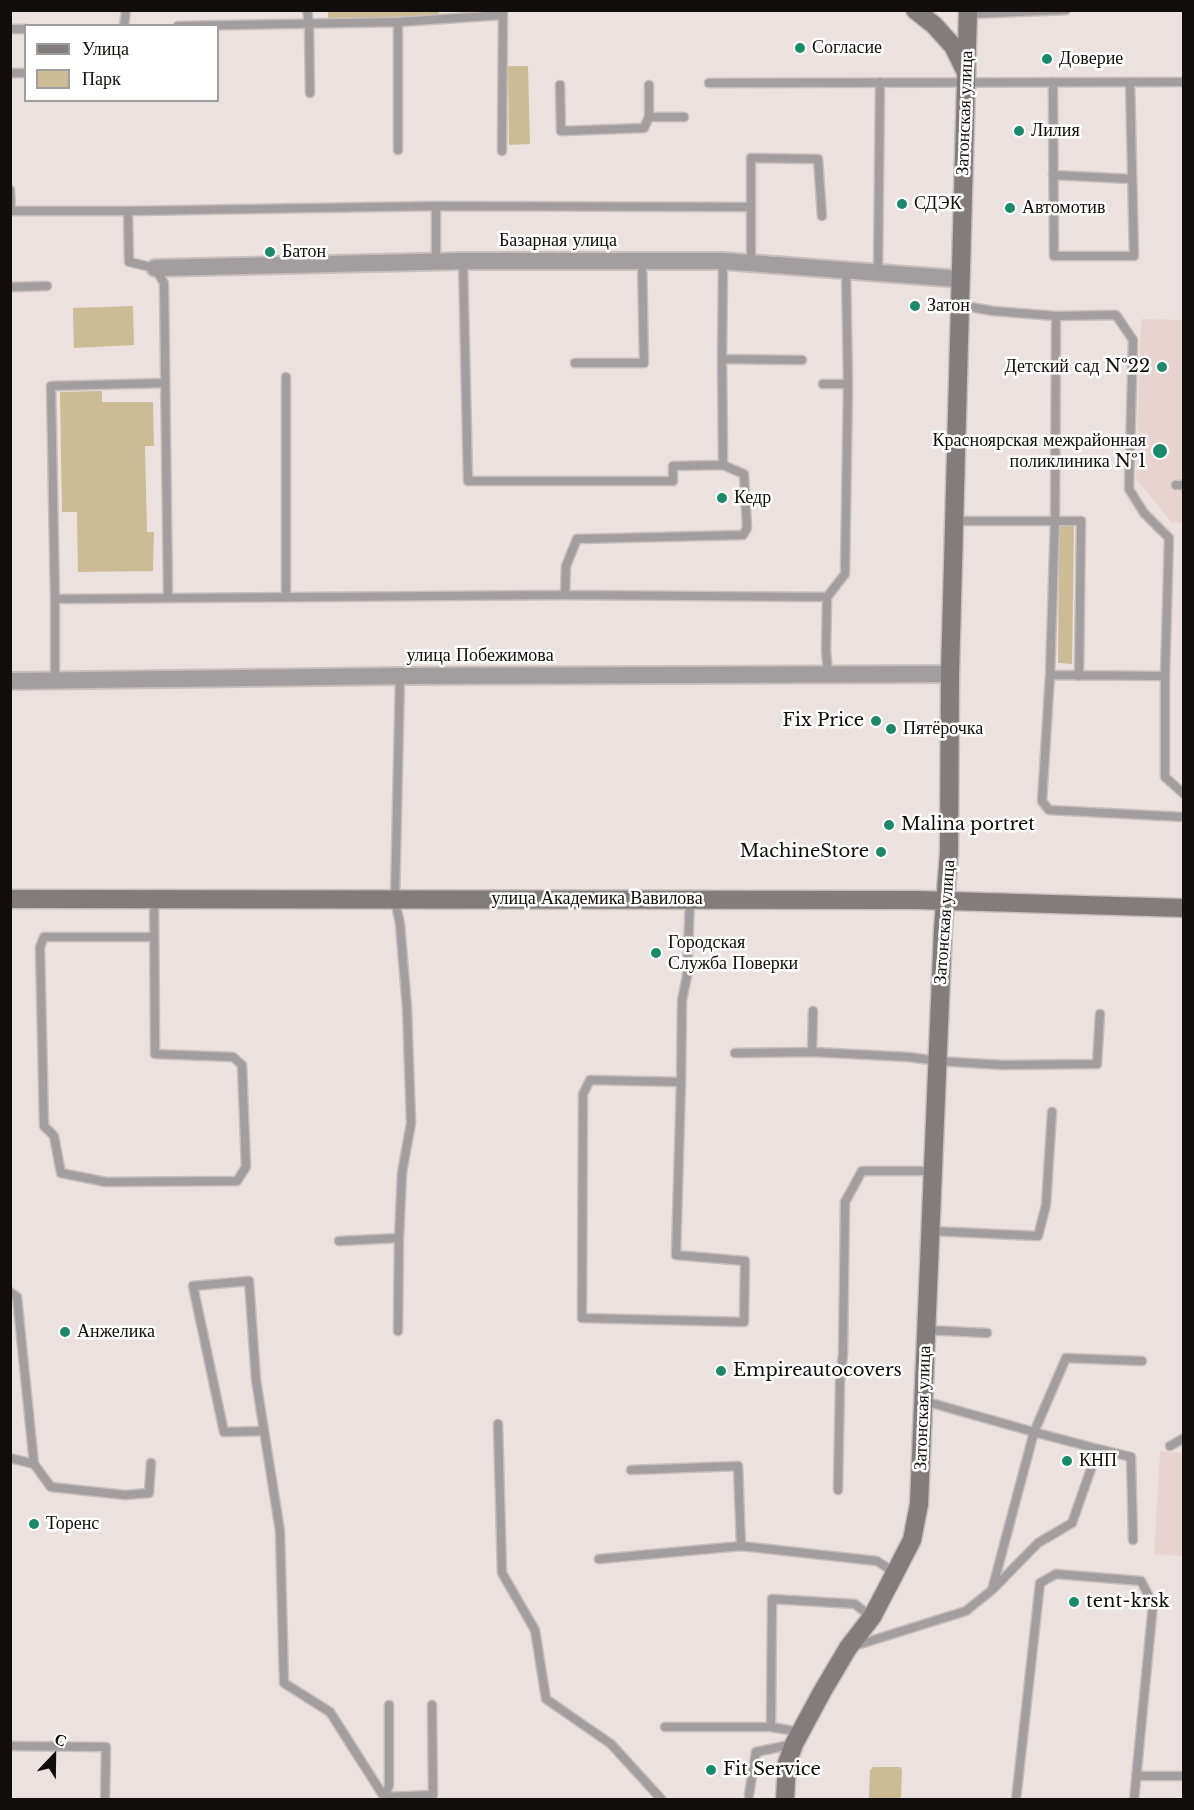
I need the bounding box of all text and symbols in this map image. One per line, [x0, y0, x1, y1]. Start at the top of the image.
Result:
legend [24, 24, 219, 102]
place label: Согласие [812, 37, 882, 59]
text: Улица [82, 38, 129, 60]
marker: Согласие [793, 41, 807, 55]
place label: Доверие [1059, 48, 1123, 70]
street label: Затонская улица [952, 50, 978, 176]
marker: Доверие [1040, 52, 1054, 66]
text: Парк [82, 68, 121, 90]
place label: Лилия [1031, 120, 1080, 142]
marker: Лилия [1012, 124, 1026, 138]
place label: СДЭК [914, 193, 962, 215]
marker: СДЭК [895, 197, 909, 211]
place label: Автомотив [1022, 197, 1105, 219]
marker: Автомотив [1003, 201, 1017, 215]
street label: Базарная улица [499, 230, 617, 252]
place label: Батон [282, 241, 326, 263]
marker: Батон [263, 245, 277, 259]
place label: Затон [927, 295, 970, 317]
marker: Затон [908, 299, 922, 313]
place label: Детский сад №22 [1004, 356, 1150, 378]
marker: Детский сад №22 [1155, 360, 1169, 374]
place label: Красноярская межрайонная поликлиника №1 [933, 430, 1146, 472]
marker: Красноярская межрайонная поликлиника №1 [1151, 442, 1169, 460]
place label: Кедр [734, 487, 771, 509]
marker: Кедр [715, 491, 729, 505]
street label: улица Побежимова [406, 645, 554, 667]
place label: Fix Price [783, 710, 864, 732]
marker: Fix Price [869, 714, 883, 728]
place label: Пятёрочка [903, 718, 983, 740]
marker: Пятёрочка [884, 722, 898, 736]
place label: Malina portret [901, 814, 1035, 836]
marker: Malina portret [882, 818, 896, 832]
place label: MachineStore [740, 841, 869, 863]
marker: MachineStore [874, 845, 888, 859]
street label: Затонская улица [930, 859, 960, 985]
street label: улица Академика Вавилова [491, 888, 703, 910]
place label: Городская Служба Поверки [668, 932, 798, 974]
marker: Городская Служба Поверки [649, 946, 663, 960]
place label: Анжелика [77, 1321, 155, 1343]
marker: Анжелика [58, 1325, 72, 1339]
street label: Затонская улица [910, 1345, 936, 1471]
place label: Empireautocovers [733, 1360, 902, 1382]
marker: Empireautocovers [714, 1364, 728, 1378]
place label: КНП [1079, 1450, 1117, 1472]
marker: КНП [1060, 1454, 1074, 1468]
place label: Торенс [46, 1513, 99, 1535]
marker: Торенс [27, 1517, 41, 1531]
place label: tent-krsk [1086, 1591, 1170, 1613]
marker: tent-krsk [1067, 1595, 1081, 1609]
north arrow [24, 1726, 84, 1786]
text: С [52, 1728, 70, 1751]
place label: Fit Service [723, 1759, 821, 1781]
marker: Fit Service [704, 1763, 718, 1777]

